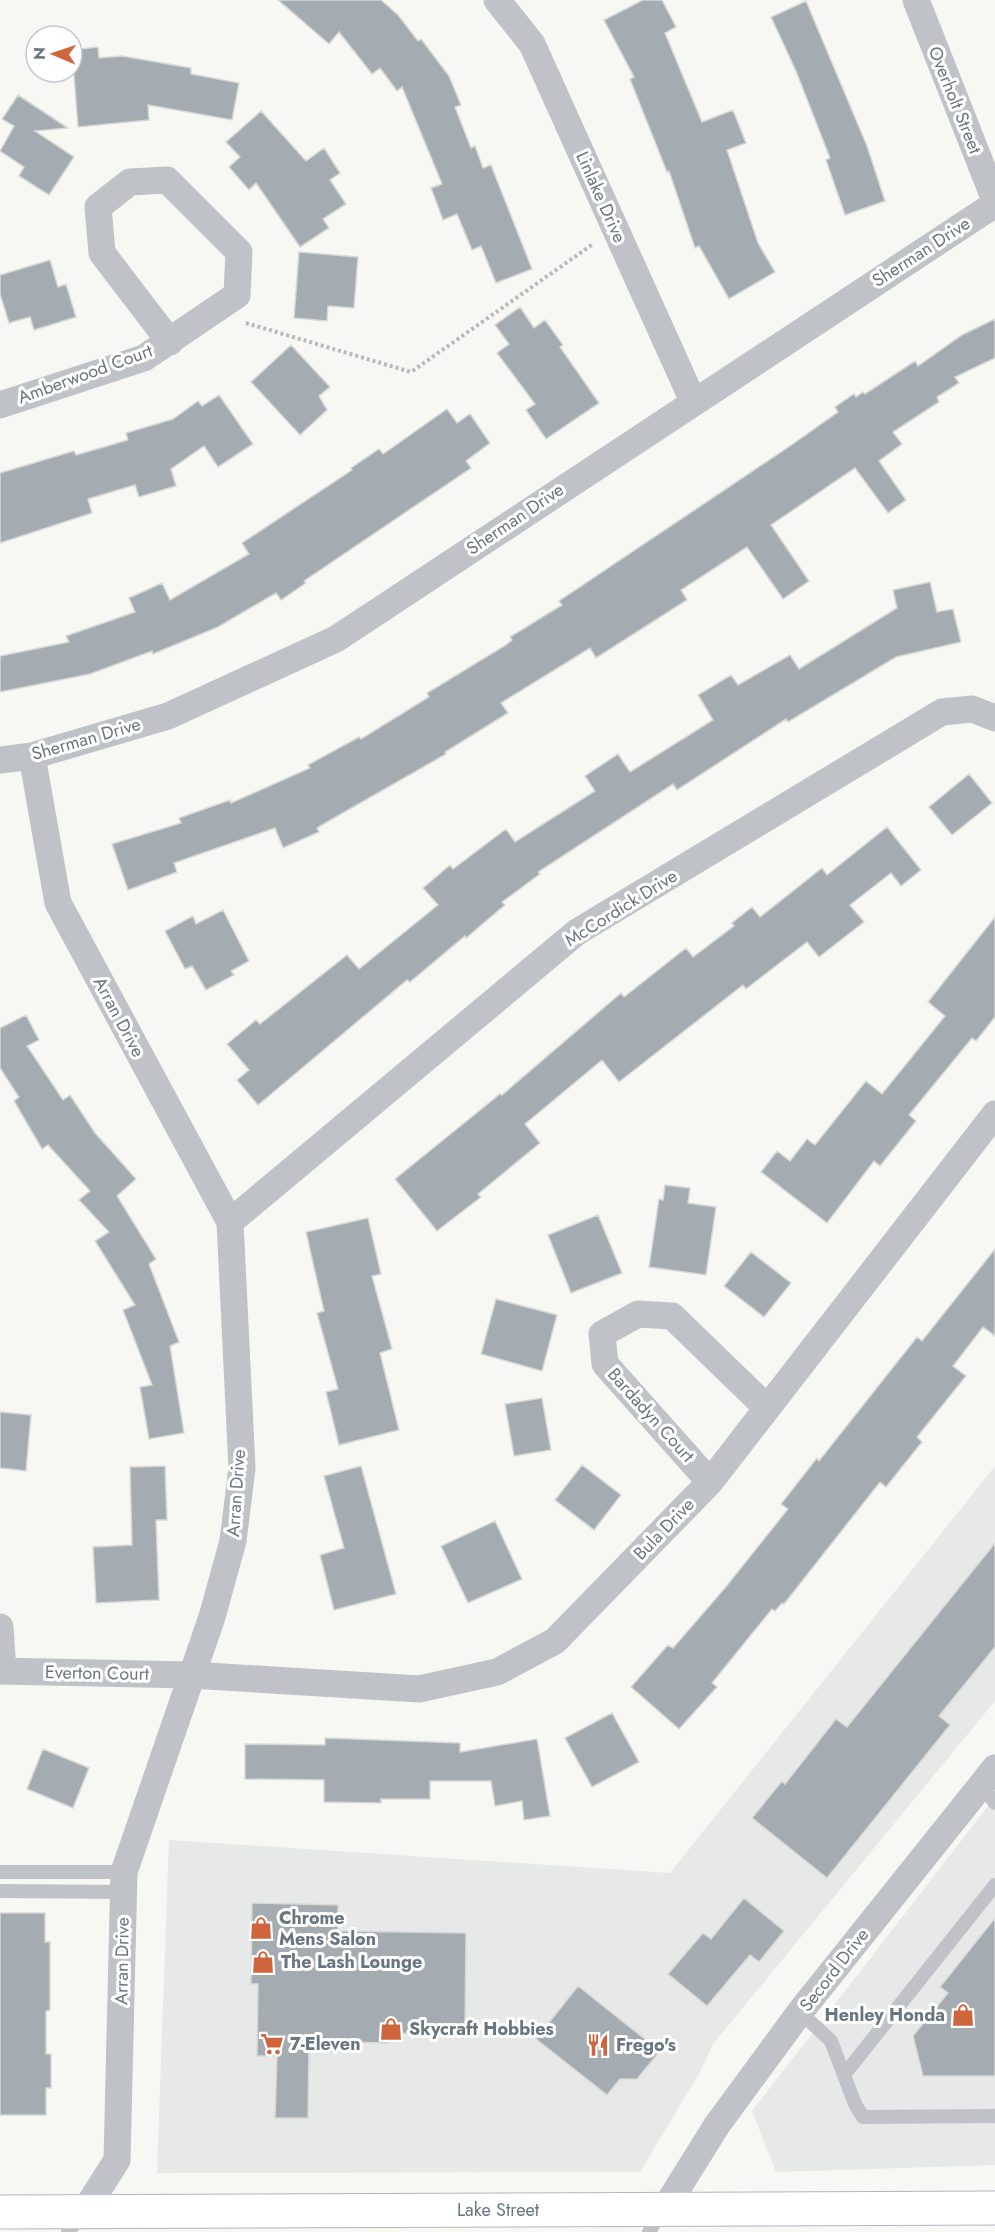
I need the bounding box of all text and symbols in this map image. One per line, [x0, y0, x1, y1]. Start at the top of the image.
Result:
north arrow [24, 24, 84, 84]
street label: Overholt Street [922, 42, 989, 158]
text: N [28, 47, 51, 60]
street label: Linlake Drive [569, 147, 633, 247]
street label: Sherman Drive [867, 211, 975, 293]
street label: Amberwood Court [14, 337, 157, 410]
street label: Sherman Drive [461, 477, 569, 561]
street label: Sherman Drive [28, 711, 144, 767]
street label: McCordick Drive [560, 863, 682, 953]
street label: Arran Drive [87, 972, 151, 1062]
street label: Bardadyn Court [602, 1362, 701, 1468]
street label: Arran Drive [220, 1448, 252, 1538]
street label: Bula Drive [628, 1492, 700, 1566]
street label: Everton Court [45, 1659, 150, 1687]
place label: Chrome Mens Salon [279, 1905, 376, 1952]
shop icon: Chrome Mens Salon [248, 1915, 274, 1941]
street label: Arran Drive [108, 1917, 136, 2005]
street label: Secord Drive [793, 1923, 875, 2017]
shop icon: The Lash Lounge [250, 1949, 276, 1975]
place label: The Lash Lounge [281, 1949, 422, 1975]
place label: Henley Honda [825, 2002, 945, 2028]
shop icon: Henley Honda [950, 2002, 976, 2028]
shop icon: Skycraft Hobbies [378, 2016, 404, 2042]
place label: Skycraft Hobbies [409, 2016, 554, 2042]
supermarket icon: 7-Eleven [259, 2031, 285, 2057]
place label: 7-Eleven [290, 2031, 361, 2057]
restaurant icon: Frego's [585, 2032, 611, 2058]
place label: Frego's [616, 2032, 676, 2058]
street label: Lake Street [457, 2197, 540, 2223]

